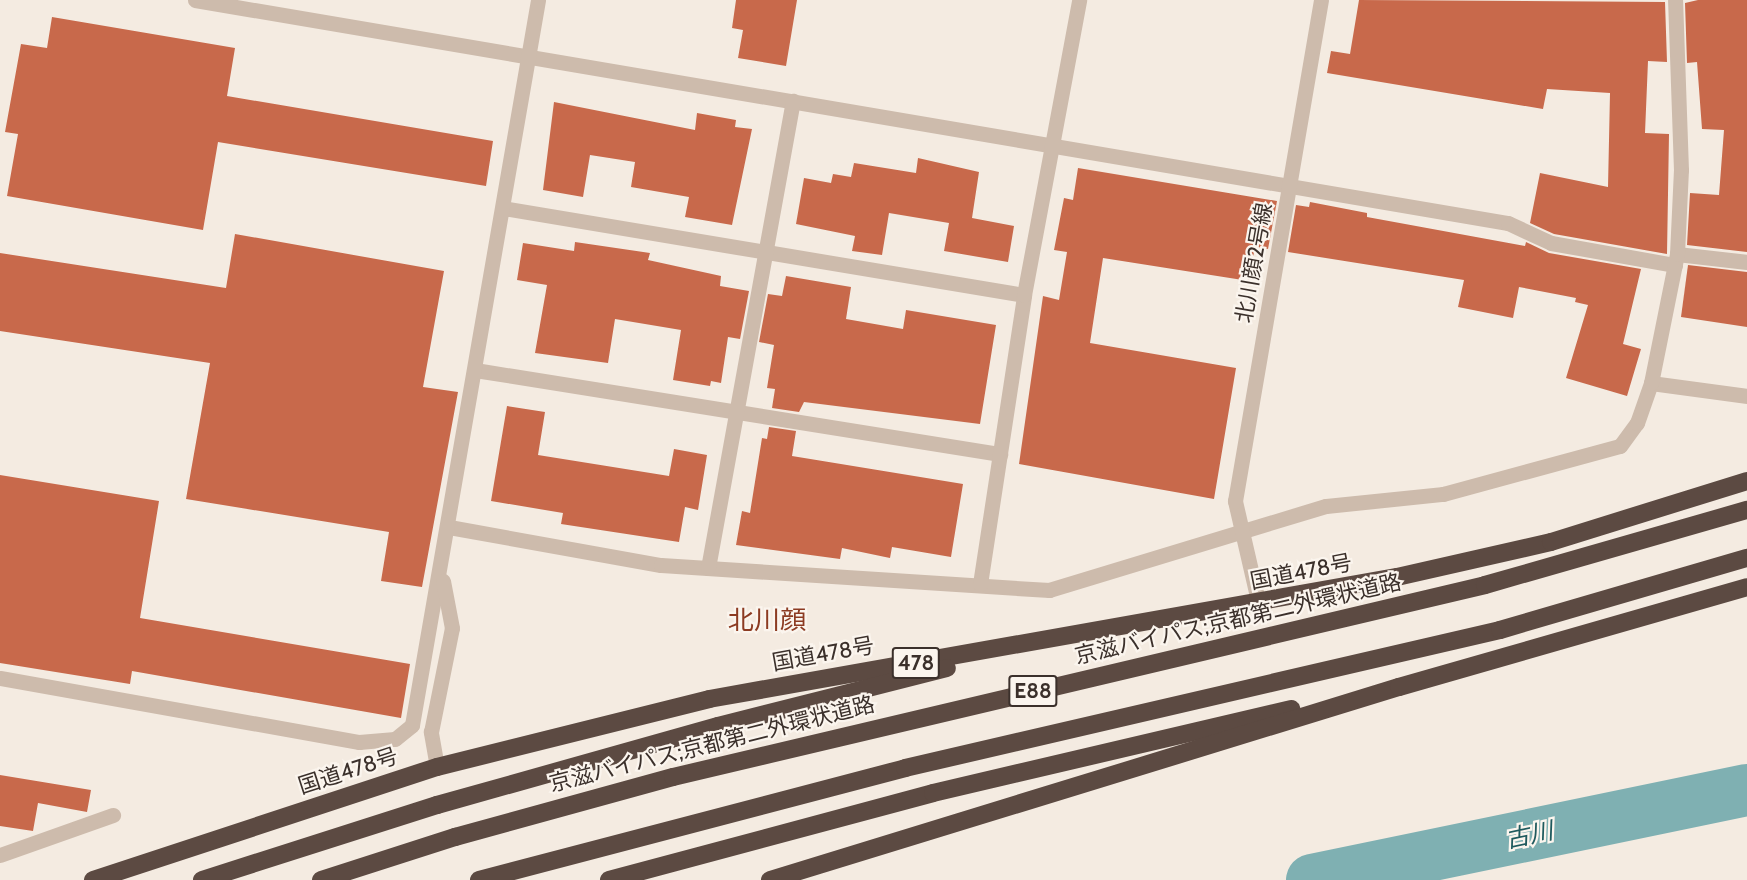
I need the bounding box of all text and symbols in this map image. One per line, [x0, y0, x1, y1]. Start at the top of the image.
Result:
street label: 北川顔2号線 [1230, 201, 1278, 325]
street label: 国道478号 [1248, 549, 1354, 595]
street label: 京滋バイパス;京都第二外環状道路 [1072, 568, 1404, 670]
district label: 北川顔 [728, 605, 806, 637]
street label: 国道478号 [770, 632, 876, 676]
road number: 478 [890, 645, 942, 681]
road number: E88 [1008, 673, 1058, 709]
street label: 京滋バイパス;京都第二外環状道路 [546, 691, 878, 797]
street label: 国道478号 [295, 743, 401, 799]
water label: 古川 [1503, 816, 1555, 854]

